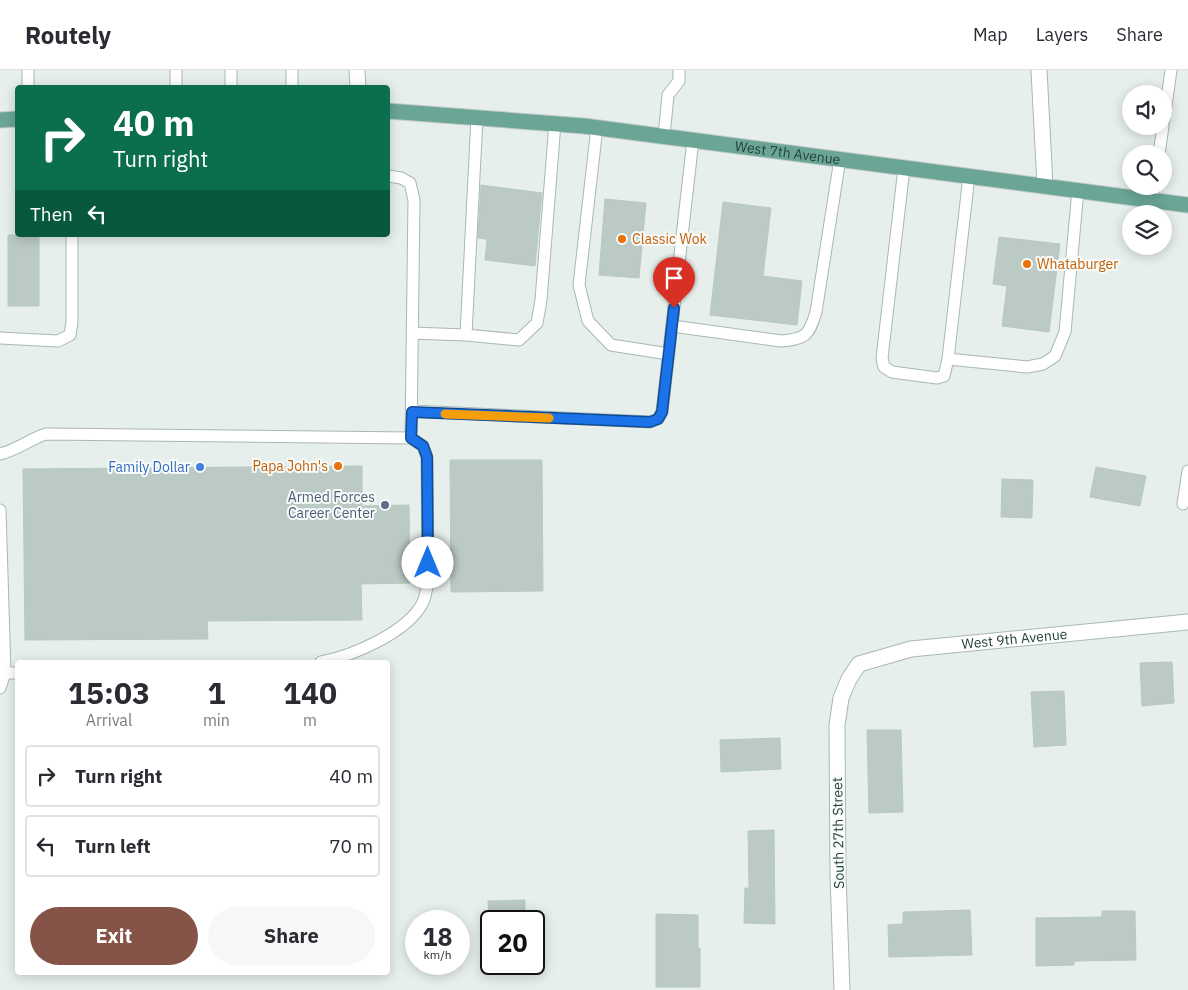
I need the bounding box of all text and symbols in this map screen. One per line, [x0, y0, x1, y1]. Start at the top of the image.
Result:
text: Routely [25, 19, 111, 51]
text: Map [973, 23, 1008, 46]
text: Layers [1036, 23, 1088, 46]
text: Share [1116, 23, 1163, 46]
map controls [1122, 85, 1172, 255]
button: sound [1122, 85, 1172, 135]
text: 40 m [113, 100, 195, 146]
icon: right [30, 105, 95, 170]
street label: West 7th Avenue [734, 137, 842, 168]
text: Turn right [113, 144, 208, 173]
button: search [1122, 145, 1172, 195]
icon: left [83, 200, 111, 228]
text: Then [30, 202, 73, 226]
button: layers [1122, 205, 1172, 255]
place label: Classic Wok [632, 230, 707, 248]
marker: Classic Wok [616, 233, 628, 245]
place label: Whataburger [1037, 255, 1118, 273]
pin [653, 257, 695, 308]
marker: Whataburger [1021, 258, 1033, 270]
icon: arrive [660, 264, 688, 292]
place label: Papa John's [252, 457, 328, 475]
place label: Family Dollar [108, 458, 190, 476]
marker: Papa John's [332, 460, 344, 472]
marker: Family Dollar [194, 461, 206, 473]
place label: Armed Forces Career Center [288, 488, 375, 522]
marker: Armed Forces Career Center [379, 499, 391, 511]
position arrow [401, 536, 453, 588]
street label: West 9th Avenue [961, 625, 1068, 653]
text: 15:03 [68, 673, 150, 712]
text: 1 [207, 673, 225, 712]
text: 140 [283, 673, 337, 712]
text: Arrival [86, 710, 132, 730]
text: min [203, 710, 230, 730]
text: m [303, 710, 317, 730]
icon: right [32, 762, 60, 790]
text: Turn right [75, 764, 162, 788]
text: 40 m [329, 764, 373, 788]
street label: South 27th Street [828, 777, 848, 889]
icon: left [32, 832, 60, 860]
text: Turn left [75, 834, 151, 858]
text: 70 m [329, 834, 373, 858]
button: Exit [30, 907, 198, 965]
button: Share [208, 907, 375, 965]
speed limit sign: 20 [480, 910, 545, 975]
text: 18 [422, 920, 453, 953]
text: km/h [423, 947, 452, 962]

